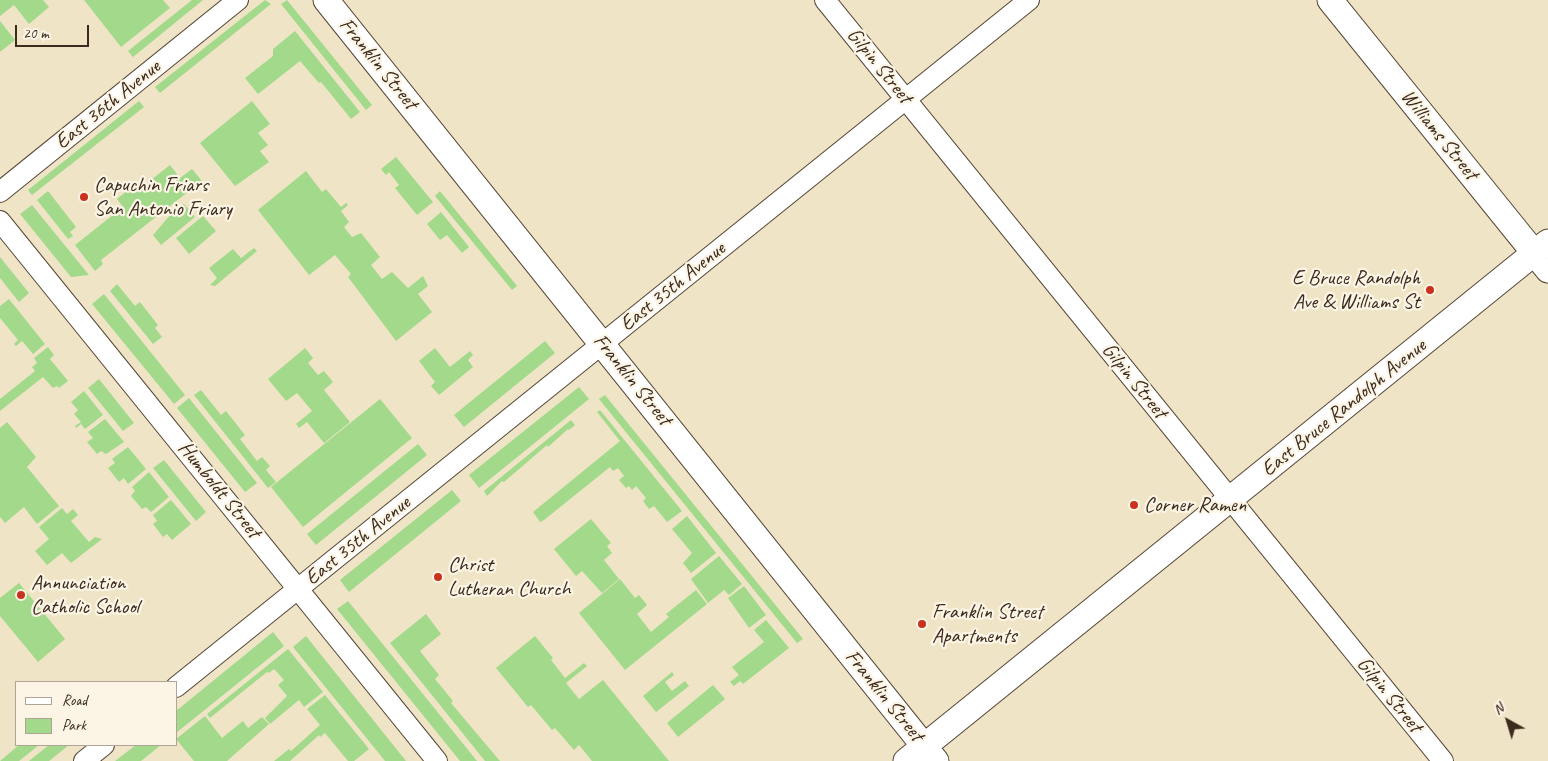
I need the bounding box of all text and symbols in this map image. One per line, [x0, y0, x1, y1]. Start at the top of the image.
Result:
street label: Franklin Street [333, 13, 423, 115]
scale bar [18, 15, 91, 47]
street label: Gilpin Street [841, 23, 917, 109]
text: 20 m [23, 24, 49, 43]
street label: East 36th Avenue [50, 55, 166, 155]
street label: Williams Street [1395, 85, 1483, 185]
place label: Capuchin Friars San Antonio Friary [94, 172, 232, 222]
marker: Capuchin Friars San Antonio Friary [78, 191, 90, 203]
street label: East 35th Avenue [615, 237, 731, 337]
place label: E Bruce Randolph Ave & Williams St [1292, 265, 1420, 315]
marker: E Bruce Randolph Ave & Williams St [1424, 284, 1436, 296]
street label: Franklin Street [587, 329, 677, 431]
street label: East Bruce Randolph Avenue [1257, 334, 1431, 482]
street label: Gilpin Street [1096, 338, 1172, 424]
street label: Humboldt Street [172, 436, 266, 544]
street label: East 35th Avenue [300, 491, 416, 591]
place label: Corner Ramen [1144, 492, 1246, 518]
marker: Corner Ramen [1128, 499, 1140, 511]
place label: Christ Lutheran Church [448, 552, 570, 602]
place label: Annunciation Catholic School [31, 570, 139, 620]
marker: Christ Lutheran Church [432, 571, 444, 583]
marker: Annunciation Catholic School [15, 589, 27, 601]
place label: Franklin Street Apartments [932, 599, 1043, 649]
marker: Franklin Street Apartments [916, 618, 928, 630]
street label: Franklin Street [839, 645, 929, 747]
street label: Gilpin Street [1351, 652, 1427, 738]
legend [15, 681, 178, 746]
text: Road [62, 691, 87, 710]
north arrow [1483, 696, 1533, 746]
text: N [1490, 700, 1507, 718]
text: Park [62, 716, 86, 735]

